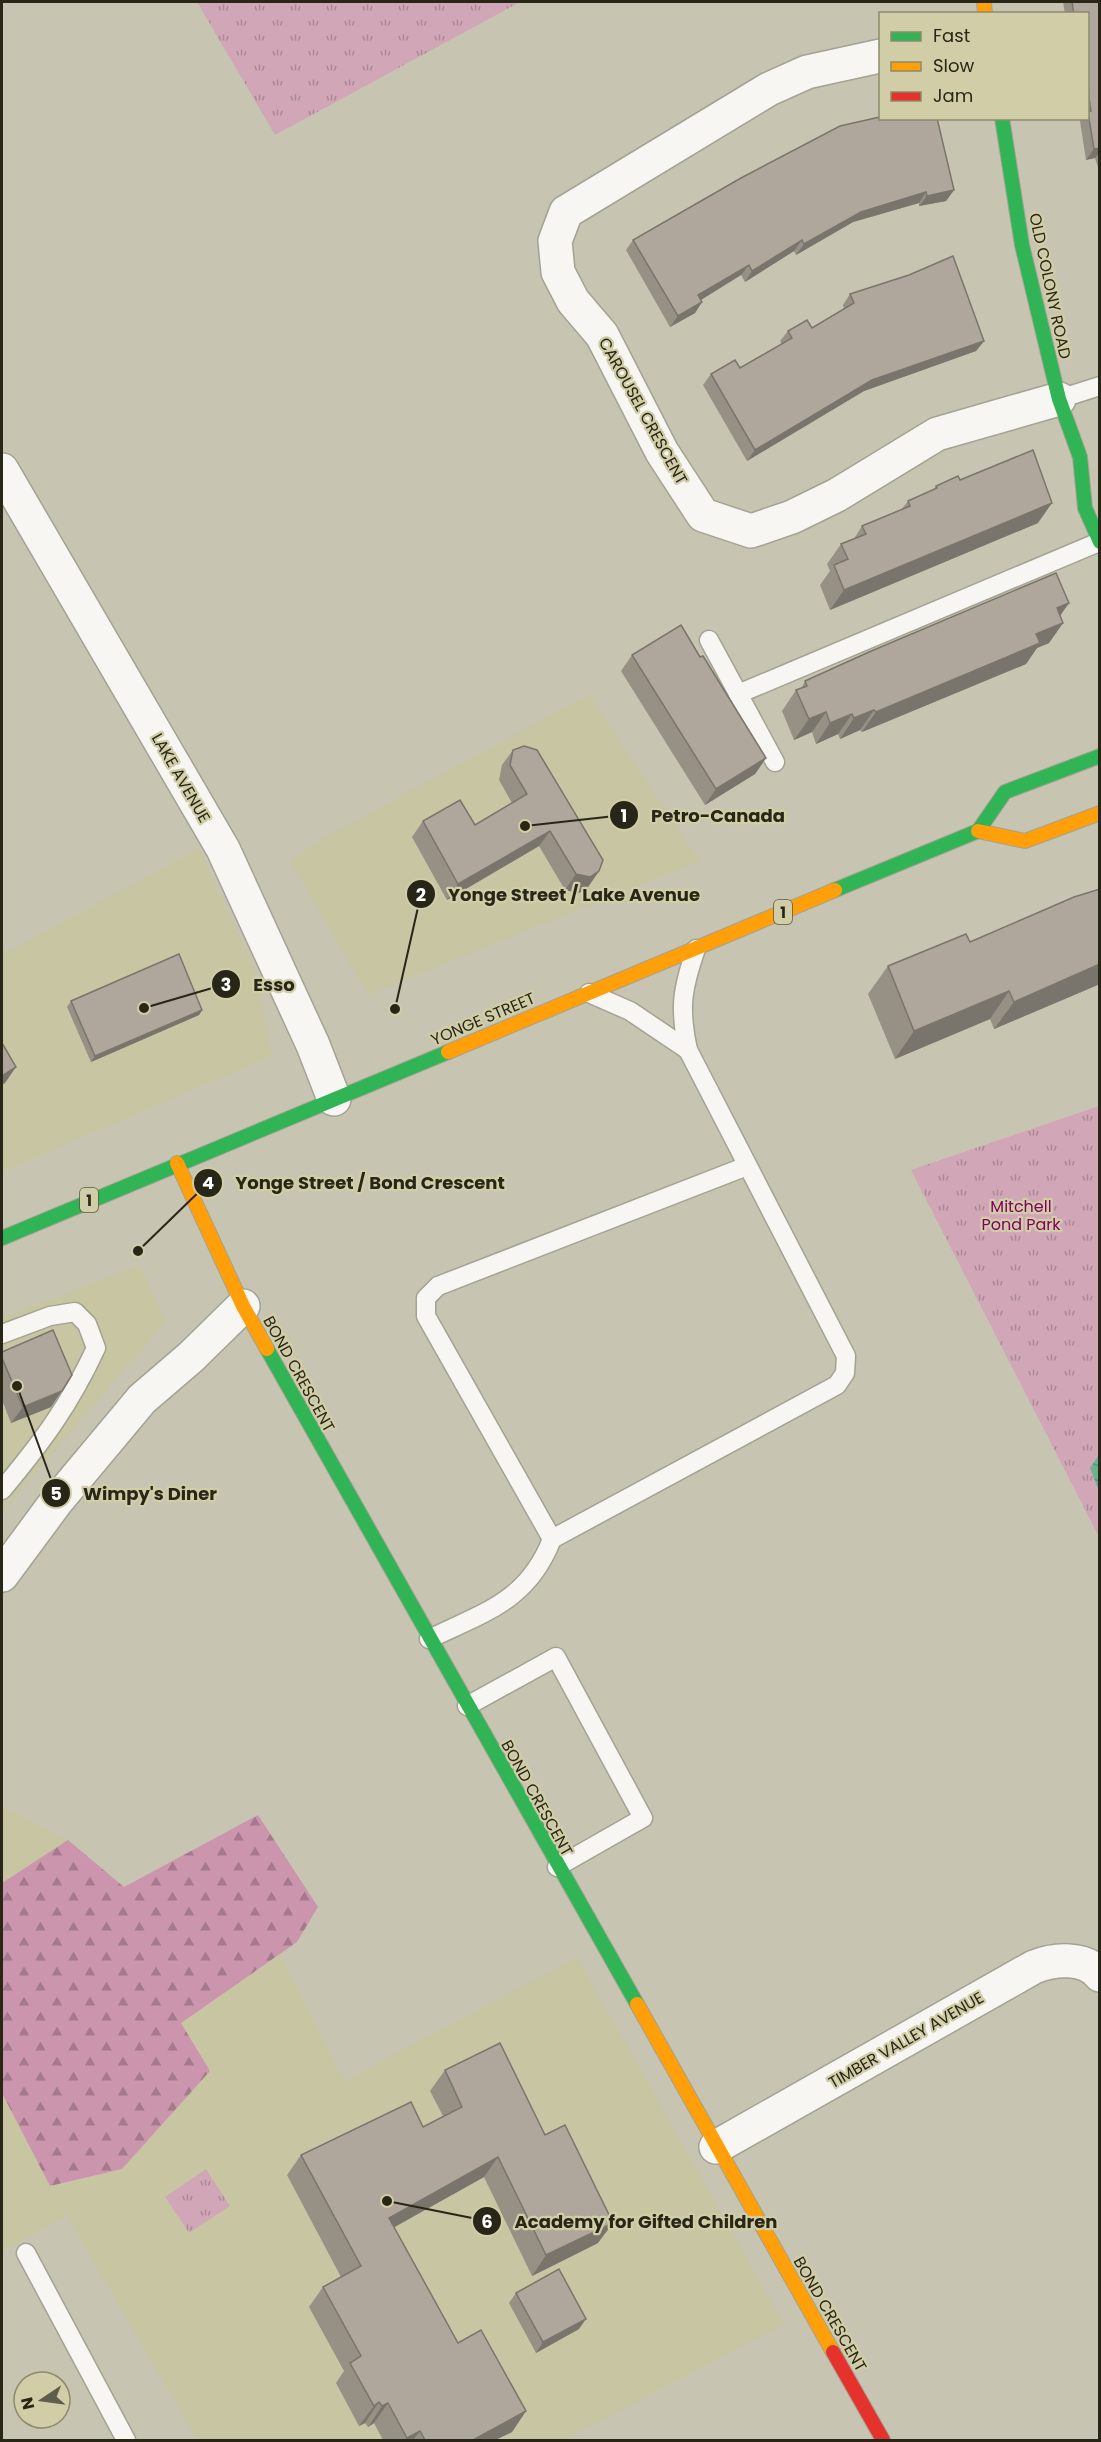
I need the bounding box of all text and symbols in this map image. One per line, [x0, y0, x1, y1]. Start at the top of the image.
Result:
legend [879, 12, 1089, 120]
text: Fast [933, 23, 970, 48]
text: Slow [933, 53, 975, 78]
text: Jam [933, 83, 973, 108]
street label: OLD COLONY ROAD [1023, 211, 1077, 361]
street label: CAROUSEL CRESCENT [593, 333, 693, 489]
street label: LAKE AVENUE [146, 729, 216, 827]
callout: Petro-Canada [609, 797, 797, 833]
text: 1 [621, 803, 627, 828]
text: Petro-Canada [651, 803, 785, 828]
callout: Yonge Street / Lake Avenue [406, 876, 712, 912]
text: 2 [416, 882, 426, 907]
text: Yonge Street / Lake Avenue [448, 882, 700, 907]
road number: 1 [774, 900, 792, 924]
callout: Esso [211, 966, 307, 1002]
text: 3 [221, 972, 231, 997]
text: Esso [253, 972, 295, 997]
street label: YONGE STREET [427, 987, 539, 1051]
callout: Yonge Street / Bond Crescent [193, 1165, 516, 1201]
text: 4 [202, 1170, 214, 1195]
text: Yonge Street / Bond Crescent [235, 1170, 505, 1195]
road number: 1 [80, 1188, 98, 1212]
park label: Mitchell Pond Park [981, 1195, 1061, 1236]
street label: BOND CRESCENT [258, 1312, 341, 1436]
callout: Wimpy's Diner [41, 1475, 229, 1511]
text: 5 [50, 1481, 62, 1506]
text: Wimpy's Diner [83, 1481, 217, 1506]
street label: BOND CRESCENT [496, 1736, 579, 1860]
street label: TIMBER VALLEY AVENUE [824, 1986, 988, 2094]
callout: Academy for Gifted Children [472, 2203, 789, 2239]
text: 6 [481, 2209, 493, 2234]
text: Academy for Gifted Children [515, 2209, 777, 2234]
street label: BOND CRESCENT [788, 2252, 872, 2376]
north arrow [12, 2370, 72, 2430]
text: N [15, 2395, 40, 2412]

